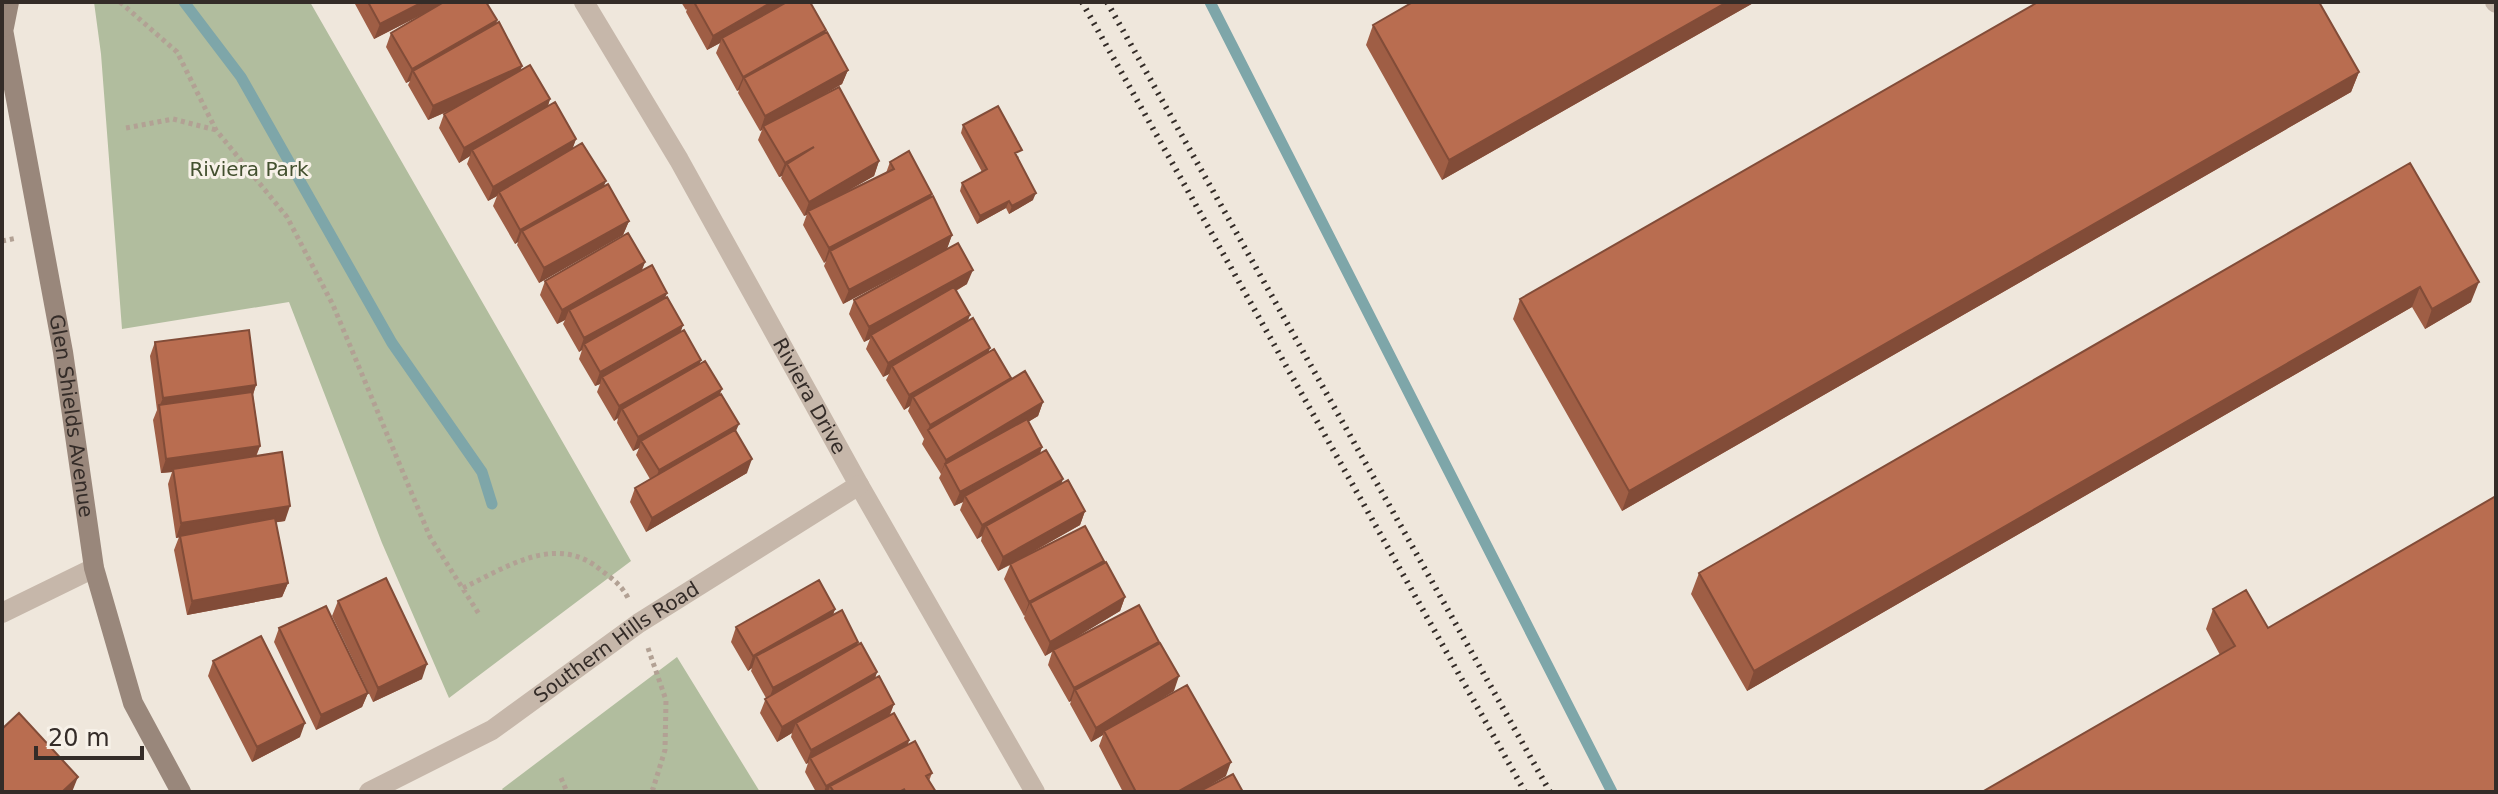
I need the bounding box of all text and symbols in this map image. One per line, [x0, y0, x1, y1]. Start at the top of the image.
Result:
park label: Riviera Park [189, 157, 309, 181]
street label: Glen Shields Avenue [44, 312, 99, 519]
street label: Riviera Drive [768, 333, 851, 458]
street label: Southern Hills Road [529, 576, 703, 708]
scale bar [36, 710, 142, 760]
text: 20 m [48, 724, 110, 752]

